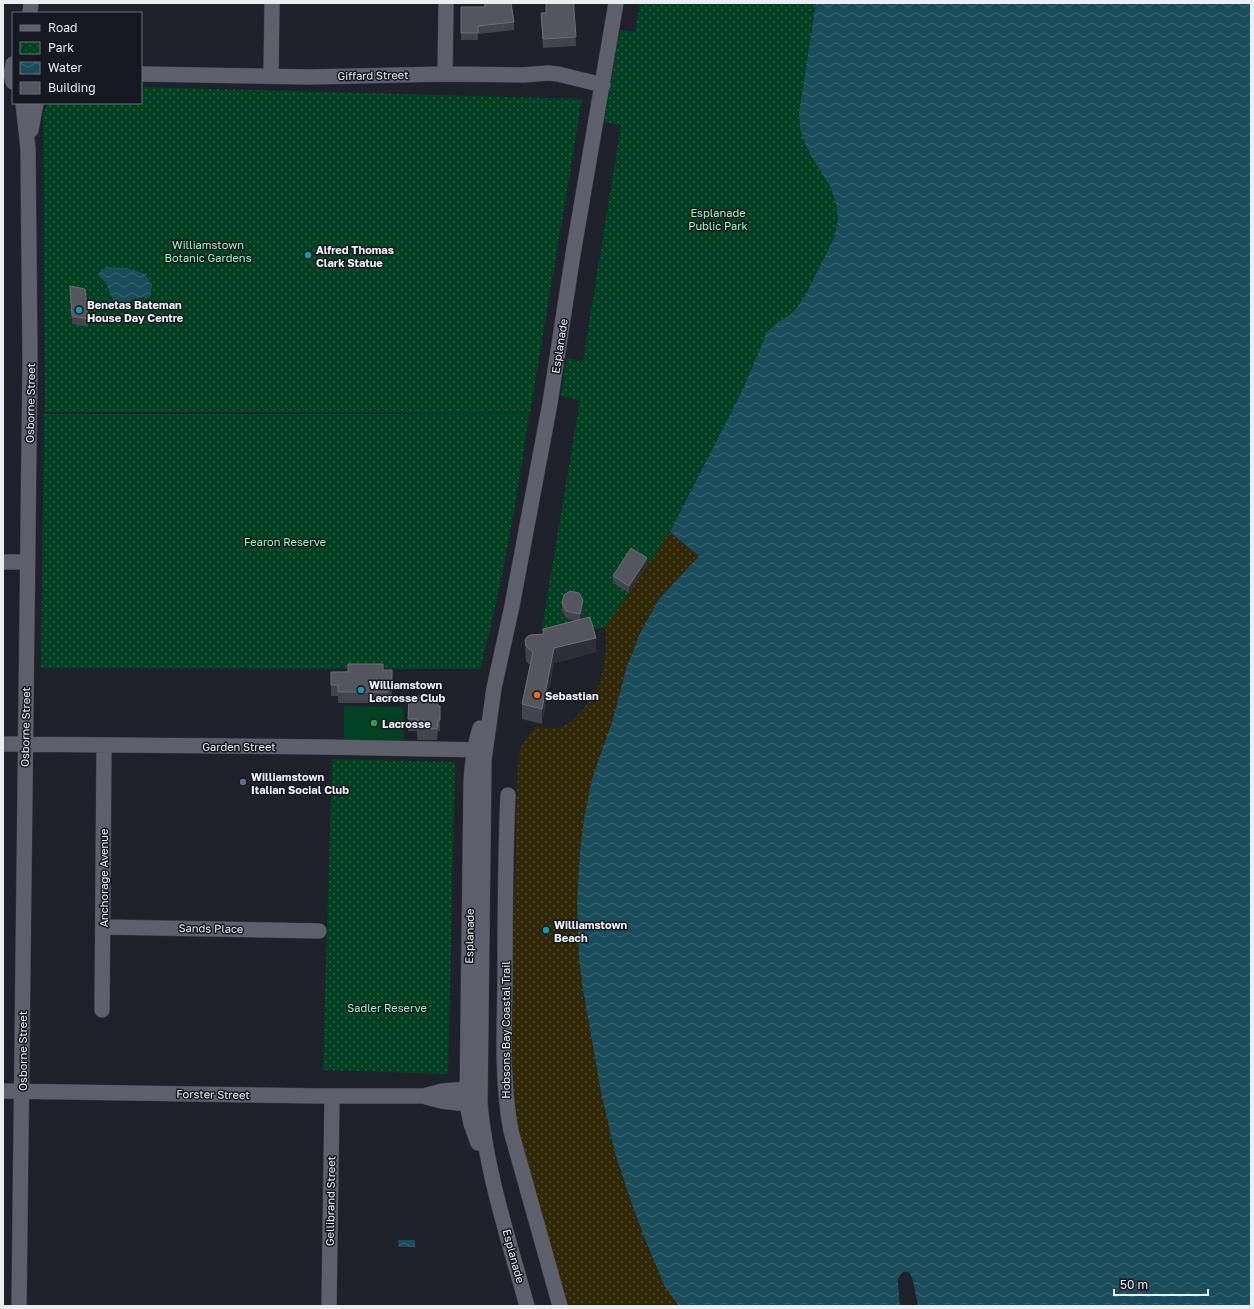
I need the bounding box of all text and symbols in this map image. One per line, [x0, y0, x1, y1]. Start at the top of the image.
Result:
legend [12, 12, 142, 104]
text: Road [48, 20, 77, 35]
text: Park [48, 40, 74, 55]
text: Water [48, 60, 82, 75]
street label: Giffard Street [337, 68, 409, 82]
text: Building [48, 80, 96, 95]
park label: Esplanade Public Park [688, 206, 748, 232]
park label: Williamstown Botanic Gardens [165, 238, 252, 264]
place label: Alfred Thomas Clark Statue [316, 243, 394, 269]
marker: Alfred Thomas Clark Statue [303, 250, 313, 260]
place label: Benetas Bateman House Day Centre [87, 298, 184, 324]
marker: Benetas Bateman House Day Centre [74, 305, 84, 315]
street label: Esplanade [548, 318, 570, 374]
street label: Osborne Street [23, 363, 37, 443]
park label: Fearon Reserve [244, 535, 326, 548]
place label: Williamstown Lacrosse Club [369, 678, 445, 704]
marker: Williamstown Lacrosse Club [356, 685, 366, 695]
street label: Osborne Street [18, 687, 32, 767]
place label: Sebastian [545, 689, 599, 702]
marker: Sebastian [532, 690, 542, 700]
place label: Lacrosse [382, 717, 431, 730]
marker: Lacrosse [369, 718, 379, 728]
street label: Garden Street [202, 740, 276, 753]
place label: Williamstown Italian Social Club [251, 770, 349, 796]
marker: Williamstown Italian Social Club [238, 777, 248, 787]
street label: Anchorage Avenue [97, 829, 110, 927]
street label: Esplanade [462, 908, 476, 964]
place label: Williamstown Beach [554, 918, 628, 944]
street label: Sands Place [179, 921, 243, 935]
marker: Williamstown Beach [541, 925, 551, 935]
street label: Hobsons Bay Coastal Trail [499, 961, 512, 1099]
park label: Sadler Reserve [347, 1001, 427, 1014]
street label: Osborne Street [16, 1011, 29, 1091]
street label: Forster Street [176, 1087, 250, 1101]
street label: Gellibrand Street [323, 1156, 337, 1246]
street label: Esplanade [501, 1228, 527, 1284]
scale bar [1114, 1271, 1208, 1297]
text: 50 m [1120, 1277, 1148, 1292]

